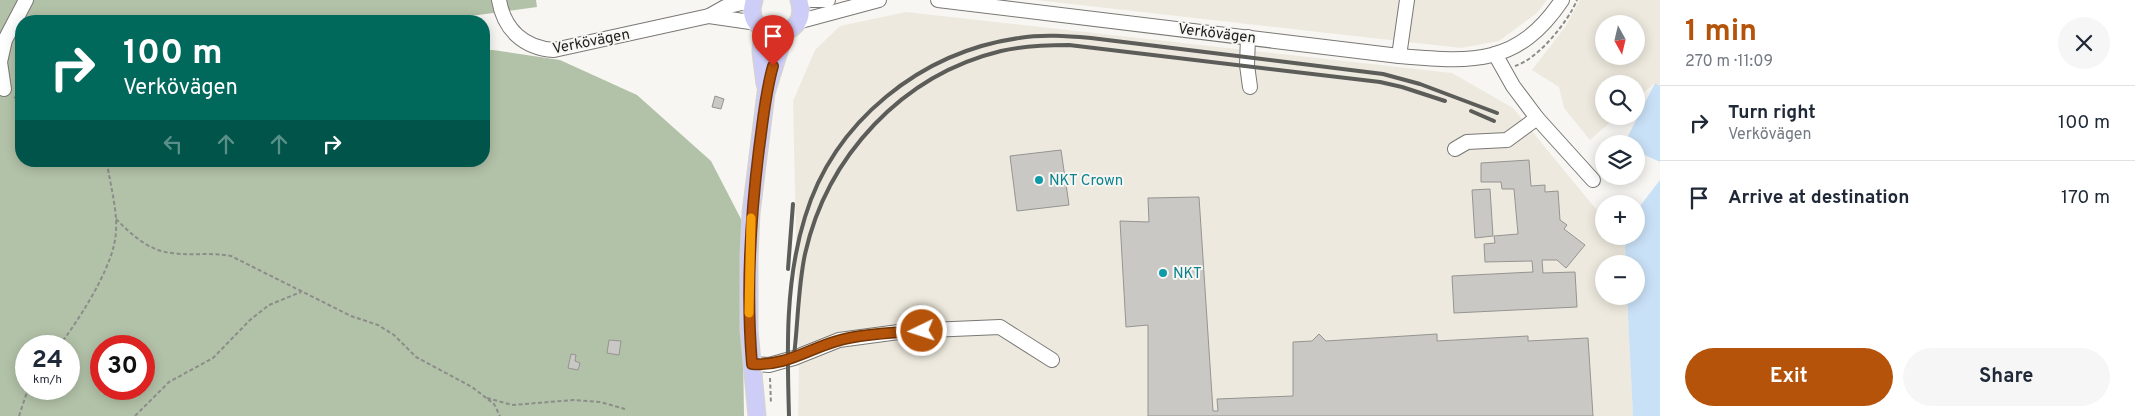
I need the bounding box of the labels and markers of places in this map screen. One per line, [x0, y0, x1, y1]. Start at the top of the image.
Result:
pin [752, 15, 794, 66]
place label: NKT Crown [1049, 172, 1123, 191]
marker: NKT Crown [1033, 174, 1045, 186]
place label: NKT [1173, 265, 1202, 284]
marker: NKT [1157, 267, 1169, 279]

